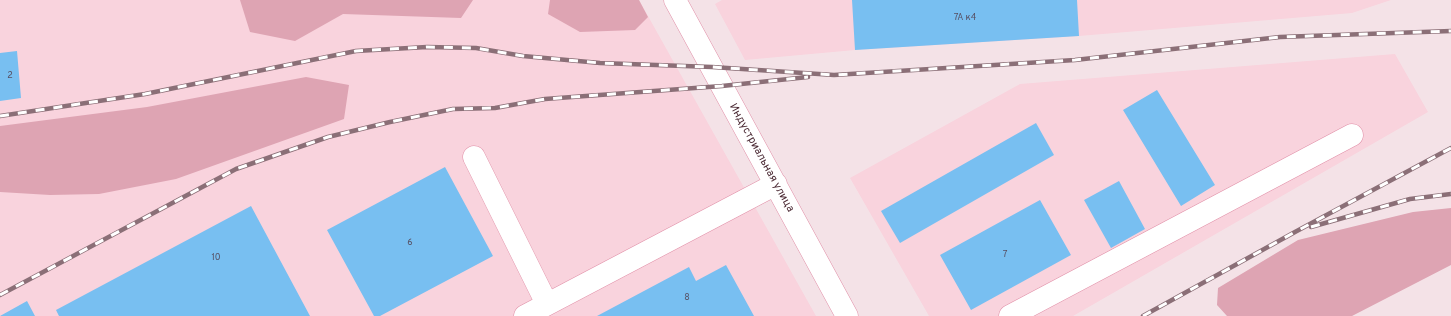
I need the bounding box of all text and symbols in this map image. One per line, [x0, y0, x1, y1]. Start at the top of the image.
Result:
house number: 7А к4 [954, 13, 976, 23]
house number: 2 [7, 71, 13, 81]
street label: Индустриальная улица [726, 101, 796, 215]
house number: 6 [407, 238, 413, 248]
house number: 7 [1003, 250, 1007, 260]
house number: 10 [211, 253, 221, 263]
house number: 8 [684, 293, 690, 303]

